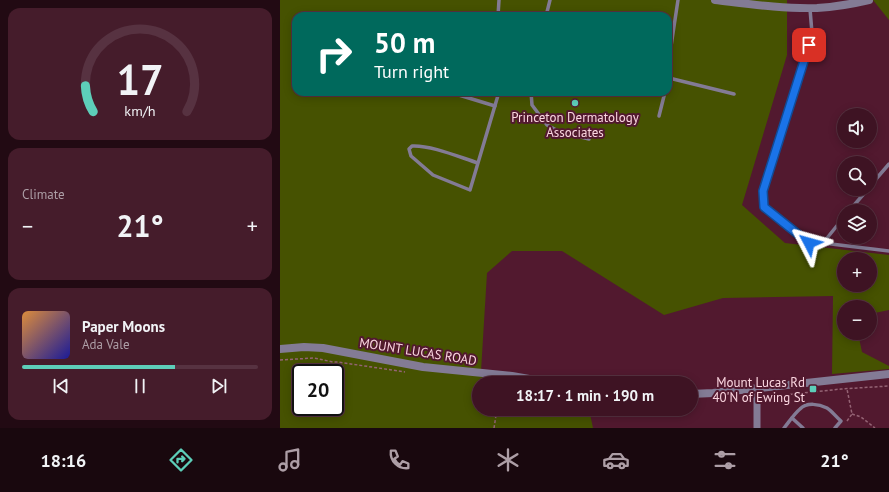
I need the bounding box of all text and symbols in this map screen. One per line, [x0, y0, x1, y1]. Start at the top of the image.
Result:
text: 50 m [374, 24, 435, 61]
icon: right [308, 28, 360, 80]
pin [792, 28, 826, 62]
icon: arrive [798, 34, 820, 56]
text: 17 [116, 53, 164, 106]
text: Turn right [374, 60, 449, 83]
marker: Princeton Dermatology Associates [570, 98, 580, 108]
text: km/h [124, 101, 156, 120]
map controls [837, 108, 877, 340]
button: sound [837, 108, 877, 148]
place label: Princeton Dermatology Associates [511, 109, 639, 141]
button: search [837, 156, 877, 196]
text: Climate [22, 186, 65, 203]
button: layers [837, 204, 877, 244]
text: 21° [116, 206, 164, 245]
text: − [22, 212, 33, 240]
text: + [247, 212, 258, 240]
position arrow [788, 222, 830, 264]
button: + [837, 252, 877, 292]
button: − [837, 300, 877, 340]
text: Paper Moons [82, 317, 165, 336]
street label: MOUNT LUCAS ROAD [358, 334, 478, 369]
text: Ada Vale [82, 336, 130, 353]
speed limit sign: 20 [292, 364, 344, 416]
place label: Mount Lucas Rd 40'N of Ewing St [712, 374, 806, 406]
icon: previous [50, 375, 72, 397]
icon: pause [129, 375, 151, 397]
icon: next [208, 375, 230, 397]
marker: Mount Lucas Rd 40'N of Ewing St [808, 384, 818, 394]
text: 18:17 · 1 min · 190 m [516, 386, 654, 405]
icon: directions [167, 446, 195, 474]
icon: music [276, 446, 304, 474]
icon: phone [385, 446, 413, 474]
icon: climate [494, 446, 522, 474]
icon: car [602, 446, 630, 474]
icon: filters [711, 446, 739, 474]
text: 18:16 [40, 449, 86, 472]
text: 21° [820, 449, 849, 472]

